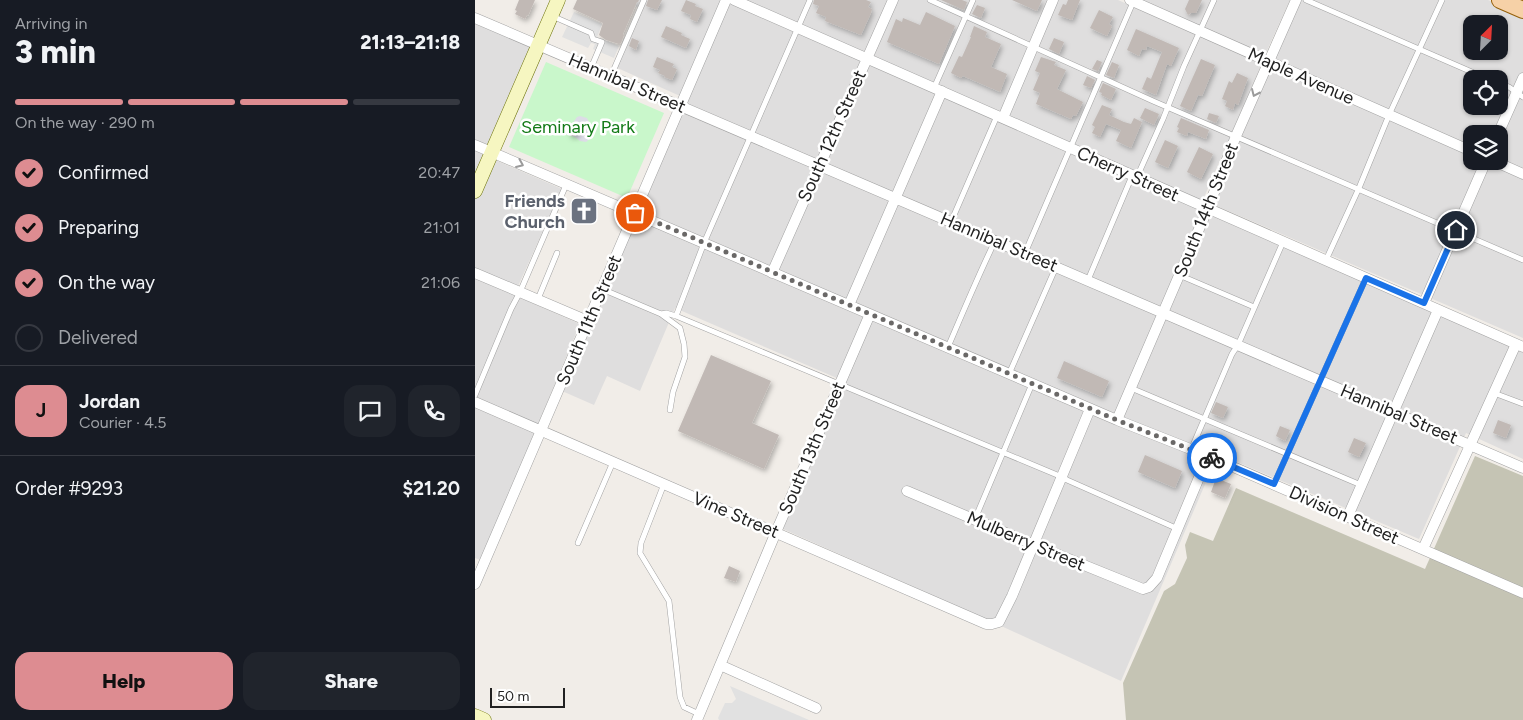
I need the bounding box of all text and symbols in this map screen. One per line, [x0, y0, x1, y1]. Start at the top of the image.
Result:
text: Arriving in [15, 14, 87, 33]
north arrow [1463, 15, 1507, 60]
map controls [1463, 15, 1508, 170]
text: 21:13–21:18 [360, 31, 460, 54]
text: 3 min [15, 33, 96, 71]
street label: Maple Avenue [1244, 43, 1358, 109]
street label: Hannibal Street [565, 48, 689, 118]
street label: South 12th Street [793, 66, 871, 205]
button: locate [1463, 70, 1508, 115]
one-way arrow [1250, 88, 1261, 97]
text: On the way · 290 m [15, 113, 155, 132]
park label: Seminary Park [521, 116, 635, 138]
button: layers [1463, 125, 1508, 170]
street label: South 14th Street [1169, 139, 1243, 280]
street label: Cherry Street [1074, 142, 1183, 206]
one-way arrow [515, 158, 524, 169]
icon: check [15, 159, 43, 187]
text: Confirmed [58, 161, 149, 184]
text: 20:47 [418, 163, 460, 182]
place label: Friends Church [504, 190, 566, 233]
pin [614, 192, 656, 234]
church icon: Friends Church [569, 196, 599, 226]
icon: bag [621, 199, 649, 227]
street label: Hannibal Street [937, 207, 1061, 277]
pin [1435, 209, 1477, 251]
icon: check [15, 214, 43, 242]
text: Preparing [58, 216, 139, 239]
icon: home [1442, 216, 1470, 244]
text: 21:01 [424, 218, 460, 237]
street label: South 11th Street [552, 251, 626, 388]
icon: check [15, 269, 43, 297]
text: On the way [58, 271, 155, 294]
text: 21:06 [421, 273, 460, 292]
text: Delivered [58, 326, 138, 349]
street label: South 13th Street [774, 378, 850, 518]
street label: Hannibal Street [1337, 379, 1461, 449]
button: chat [344, 385, 396, 437]
button: phone [408, 385, 460, 437]
text: Jordan [79, 390, 140, 413]
text: J [36, 399, 46, 422]
text: Courier · 4.5 [79, 413, 166, 432]
courier [1187, 433, 1237, 483]
icon: bike [1198, 444, 1226, 472]
text: Order #9293 [15, 477, 123, 500]
text: $21.20 [402, 477, 460, 500]
street label: Division Street [1286, 481, 1403, 549]
street label: Vine Street [690, 487, 783, 543]
street label: Mulberry Street [964, 506, 1089, 576]
button: Help [15, 652, 233, 710]
button: Share [243, 652, 460, 710]
scale bar [490, 685, 565, 708]
text: 50 m [497, 688, 529, 705]

